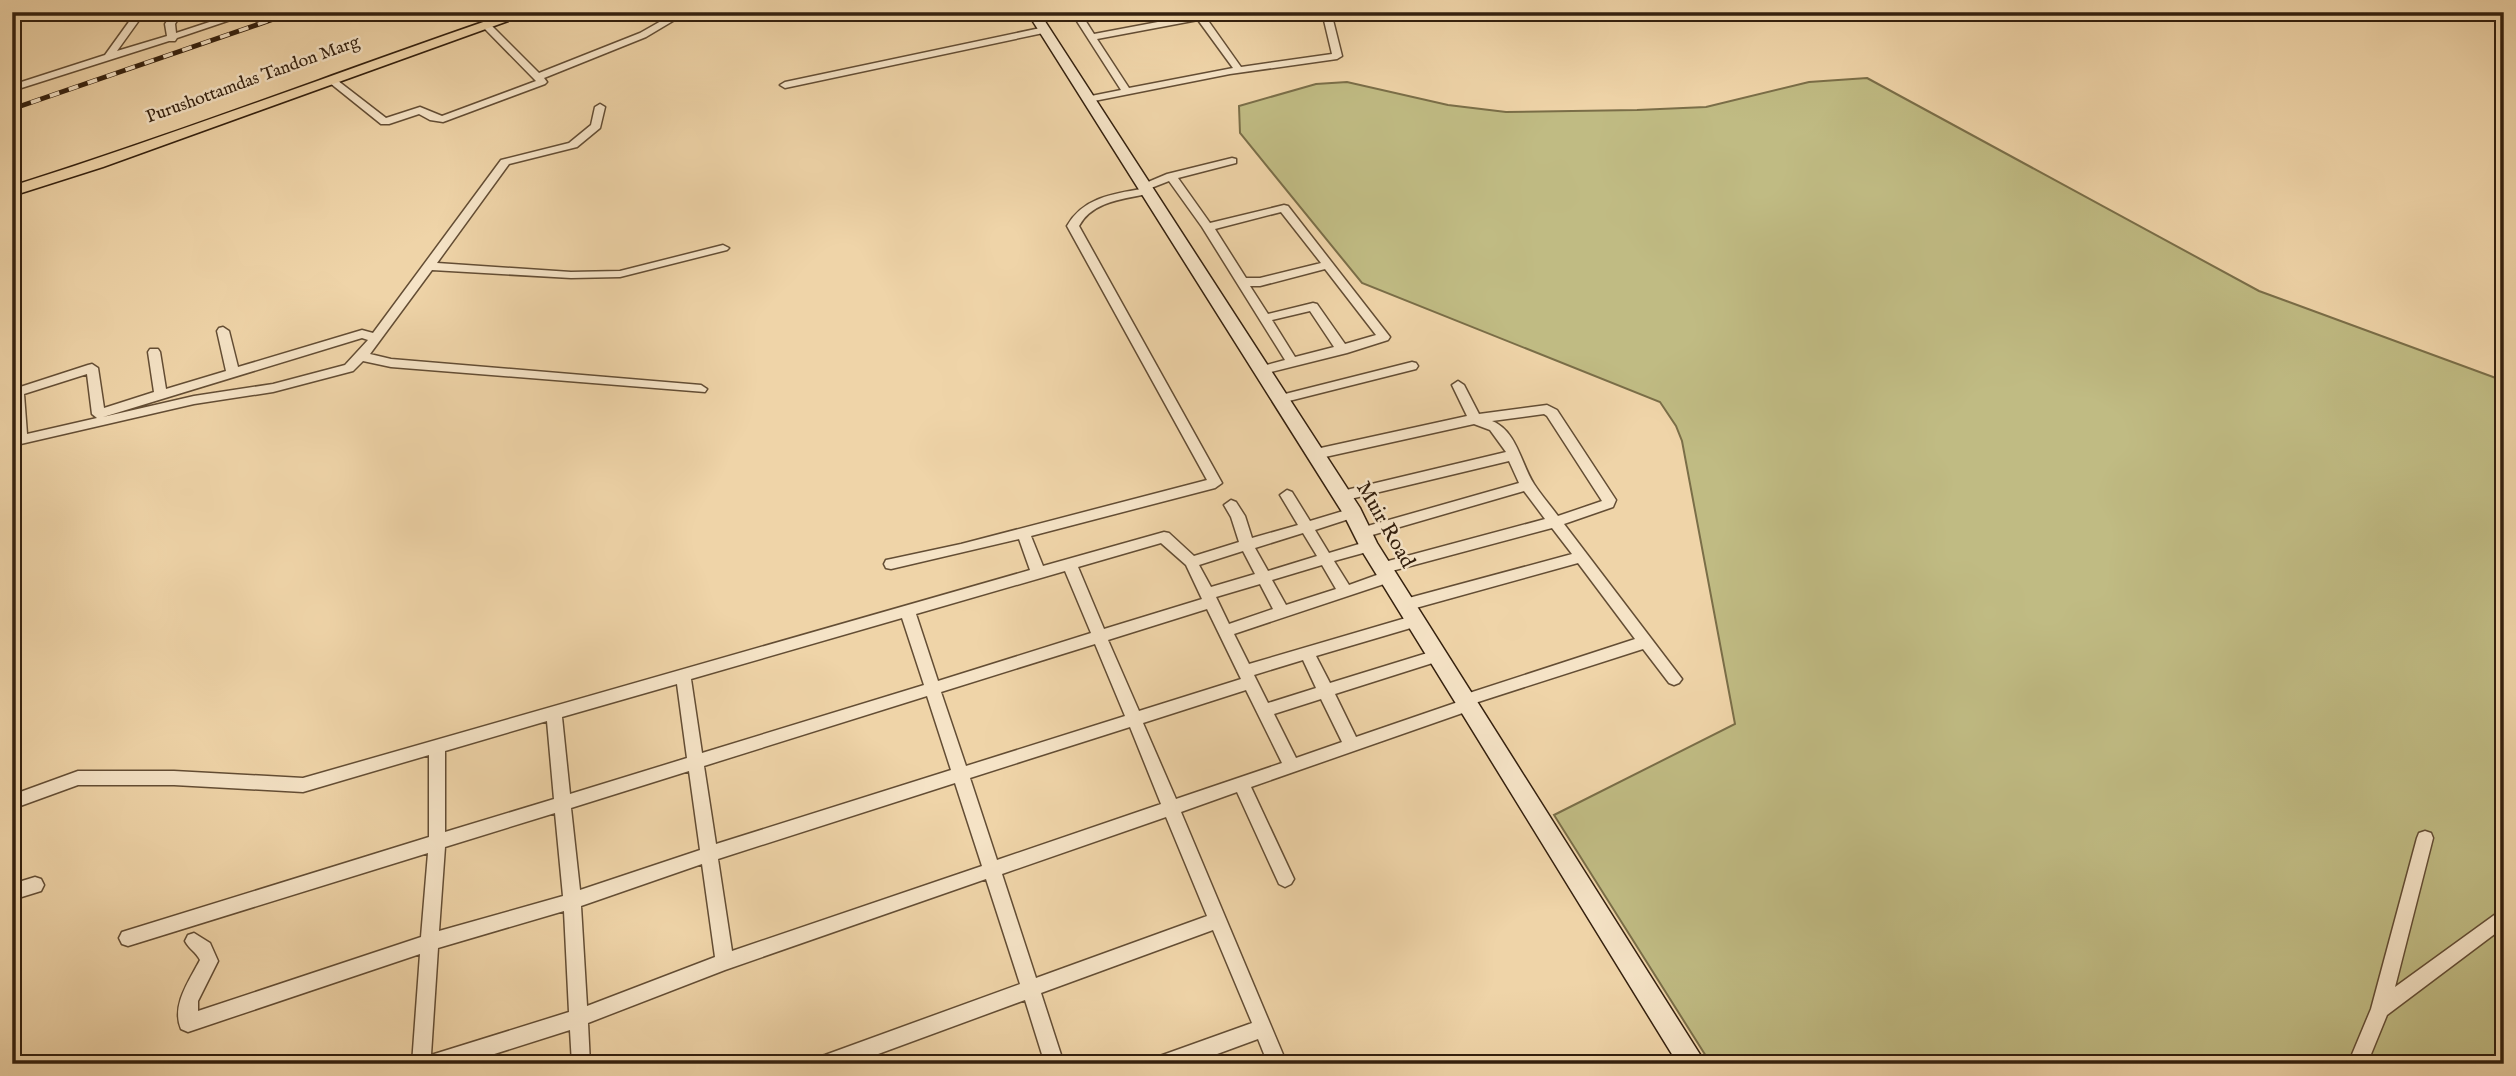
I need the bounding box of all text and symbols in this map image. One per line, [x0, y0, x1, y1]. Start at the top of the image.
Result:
street label: Purushottamdas Tandon Marg [143, 31, 363, 129]
street label: Muir Road [1349, 477, 1421, 574]

